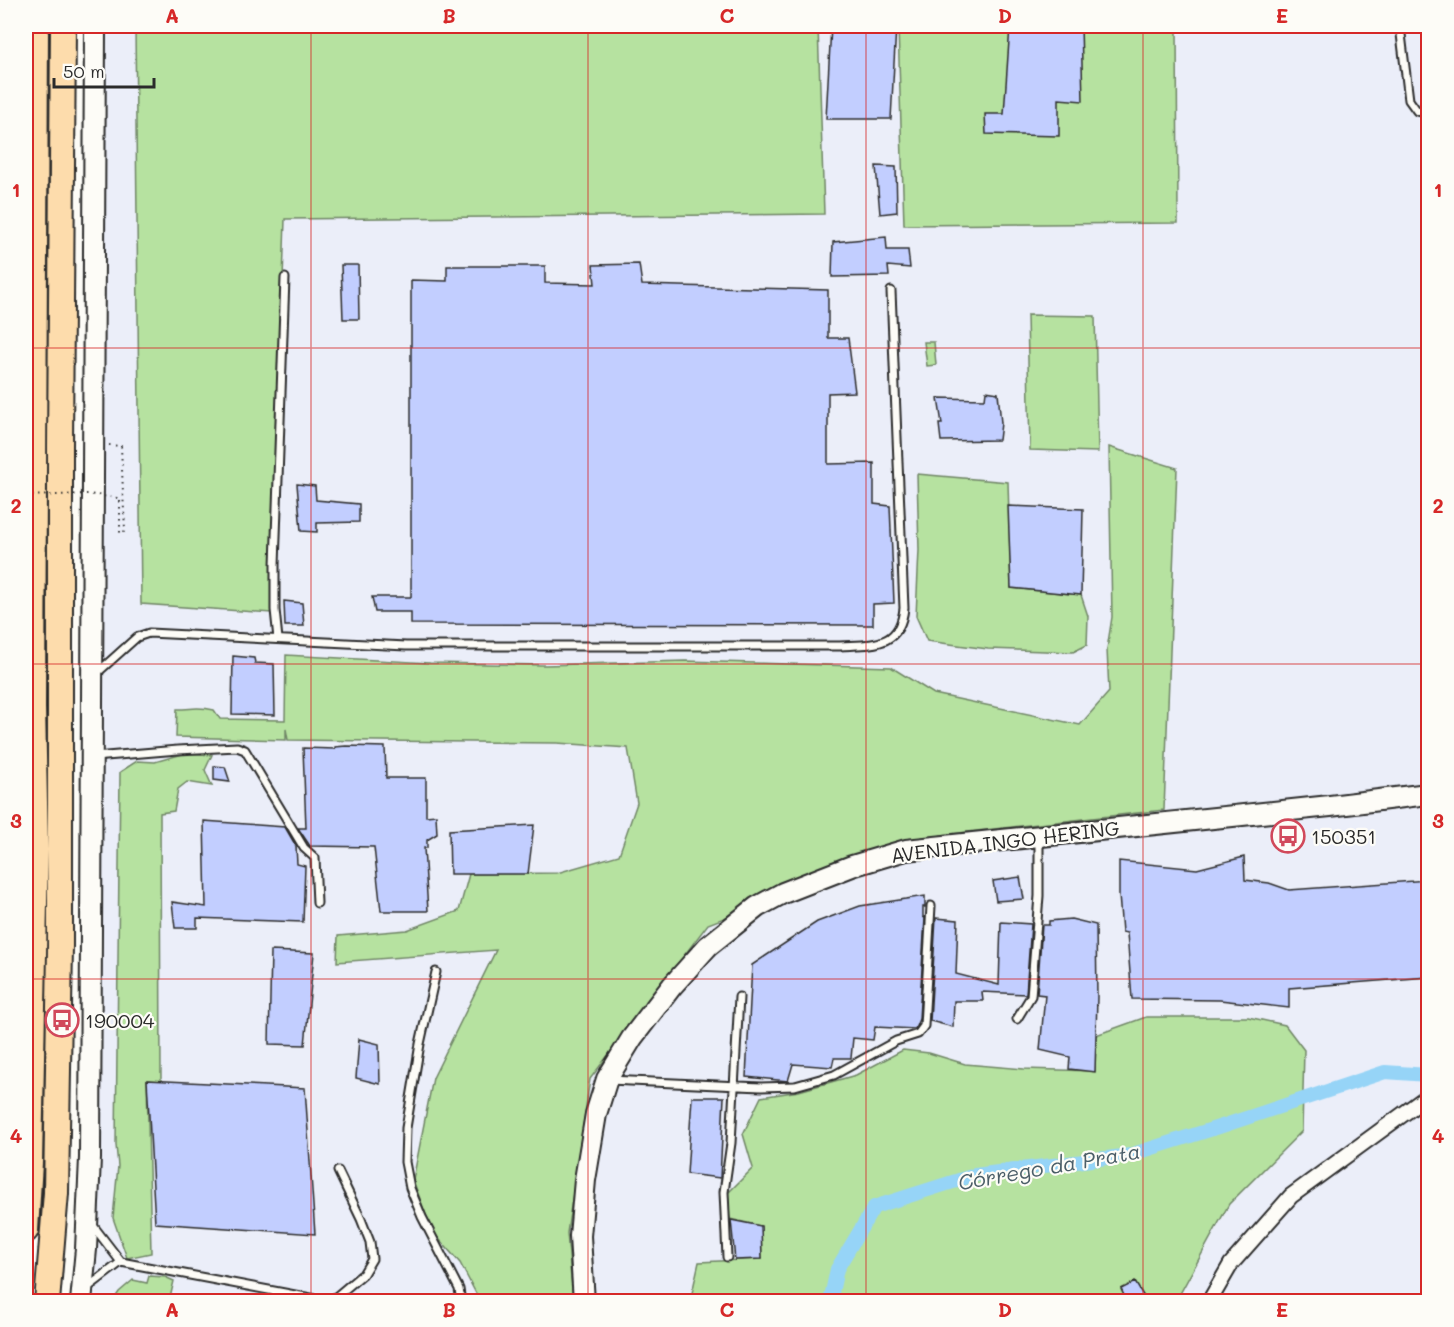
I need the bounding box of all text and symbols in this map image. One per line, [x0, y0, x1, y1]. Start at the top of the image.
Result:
text: A [165, 2, 179, 28]
text: B [442, 2, 456, 28]
text: C [720, 2, 735, 28]
text: D [998, 2, 1012, 28]
text: E [1276, 2, 1288, 28]
scale bar [54, 51, 154, 89]
text: 50 m [63, 59, 105, 83]
text: 1 [12, 176, 20, 202]
text: 1 [1434, 176, 1442, 202]
text: 2 [10, 492, 22, 518]
text: 2 [1432, 492, 1444, 518]
text: 3 [10, 807, 22, 833]
text: 3 [1432, 807, 1444, 833]
street label: AVENIDA INGO HERING [889, 814, 1121, 868]
bus stop icon: 150351 [1270, 818, 1306, 854]
place label: 150351 [1311, 823, 1376, 849]
bus stop icon: 190004 [44, 1002, 80, 1038]
place label: 190004 [85, 1007, 155, 1033]
text: 4 [10, 1122, 23, 1148]
text: 4 [1432, 1122, 1445, 1148]
water label: Córrego da Prata [956, 1137, 1142, 1195]
text: A [165, 1296, 179, 1322]
text: B [442, 1296, 456, 1322]
text: C [720, 1296, 735, 1322]
text: D [998, 1296, 1012, 1322]
text: E [1276, 1296, 1288, 1322]

